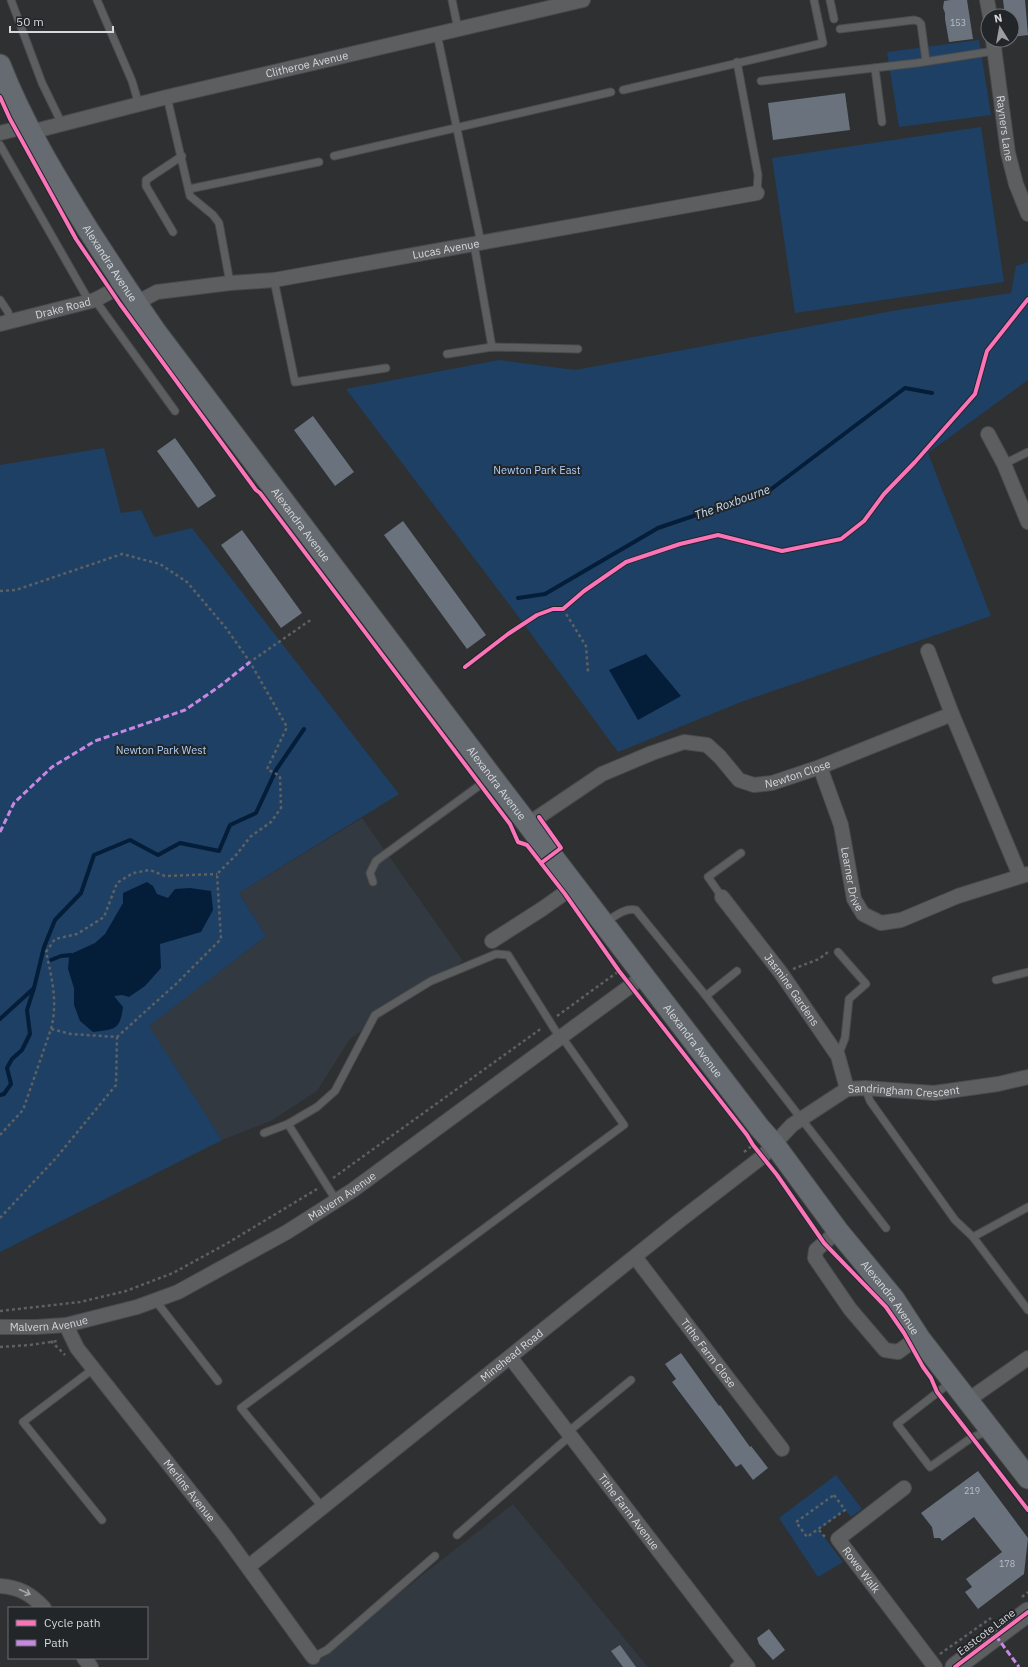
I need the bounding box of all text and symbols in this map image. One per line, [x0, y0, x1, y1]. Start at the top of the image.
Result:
scale bar [10, 8, 113, 34]
north arrow [980, 8, 1020, 48]
text: N [993, 11, 1003, 26]
text: 50 m [16, 14, 44, 29]
house number: 153 [950, 17, 966, 28]
street label: Clitheroe Avenue [264, 48, 349, 81]
street label: Rayners Lane [993, 94, 1017, 163]
street label: Alexandra Avenue [80, 222, 140, 304]
street label: Lucas Avenue [411, 236, 480, 262]
street label: Drake Road [34, 294, 92, 322]
park label: Newton Park East [493, 463, 581, 477]
water label: The Roxbourne [692, 481, 772, 523]
street label: Alexandra Avenue [268, 485, 333, 565]
park label: Newton Park West [116, 743, 206, 757]
street label: Alexandra Avenue [464, 743, 529, 823]
street label: Newton Close [764, 757, 832, 791]
street label: Learner Drive [838, 846, 867, 914]
street label: Jasmine Gardens [761, 950, 822, 1029]
street label: Alexandra Avenue [660, 1001, 726, 1080]
street label: Sandringham Crescent [848, 1081, 961, 1100]
street label: Malvern Avenue [305, 1169, 379, 1224]
street label: Alexandra Avenue [858, 1257, 922, 1337]
street label: Malvern Avenue [10, 1313, 89, 1334]
street label: Tithe Farm Close [678, 1316, 739, 1390]
street label: Minehead Road [477, 1326, 546, 1385]
street label: Merlins Avenue [160, 1456, 218, 1525]
street label: Tithe Farm Avenue [595, 1471, 662, 1553]
house number: 219 [964, 1485, 980, 1496]
street label: Rowe Walk [839, 1544, 883, 1596]
house number: 178 [999, 1558, 1015, 1569]
one-way arrow [18, 1589, 30, 1596]
street label: Eastcote Lane [954, 1606, 1018, 1658]
legend [8, 1607, 148, 1659]
text: Cycle path [44, 1615, 101, 1630]
text: Path [44, 1635, 69, 1650]

